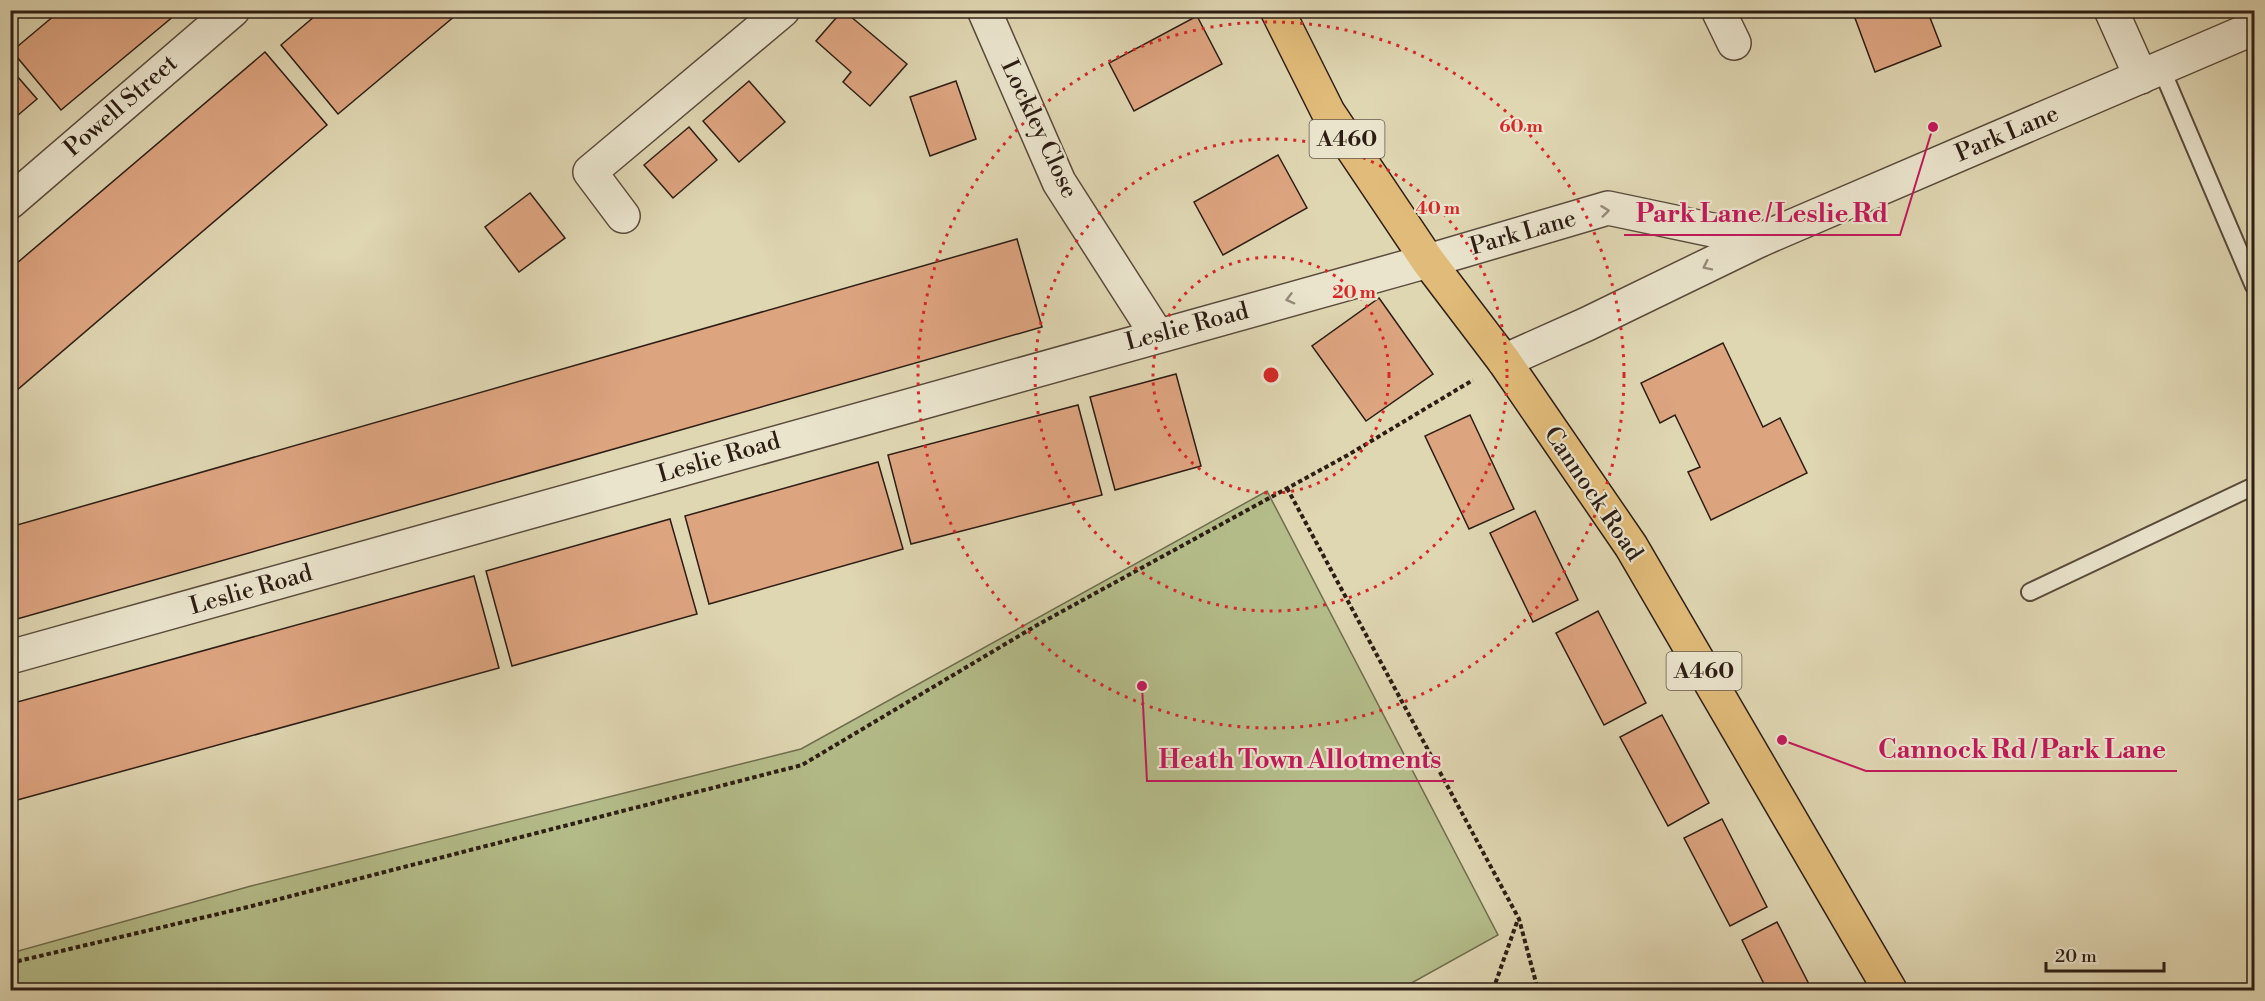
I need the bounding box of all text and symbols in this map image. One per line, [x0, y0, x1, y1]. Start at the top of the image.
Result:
street label: Powell Street [58, 48, 184, 163]
street label: Lockley Close [994, 55, 1084, 203]
street label: Park Lane [1951, 99, 2063, 169]
text: 60 m [1499, 115, 1543, 138]
road number: A460 [1310, 120, 1384, 158]
callout: Park Lane / Leslie Rd [1624, 191, 1900, 235]
text: 40 m [1416, 197, 1461, 220]
text: Park Lane / Leslie Rd [1636, 198, 1888, 230]
street label: Park Lane [1466, 204, 1580, 262]
one-way arrow [1600, 205, 1610, 218]
one-way arrow [1702, 258, 1713, 270]
text: 20 m [1332, 281, 1376, 304]
one-way arrow [1285, 292, 1296, 304]
street label: Leslie Road [1122, 296, 1252, 358]
centre of rings [1261, 365, 1281, 385]
street label: Cannock Road [1537, 421, 1649, 567]
street label: Leslie Road [654, 426, 784, 490]
street label: Leslie Road [186, 558, 316, 622]
road number: A460 [1666, 652, 1742, 690]
callout: Cannock Rd / Park Lane [1866, 727, 2177, 771]
text: Cannock Rd / Park Lane [1878, 734, 2166, 766]
callout: Heath Town Allotments [1147, 737, 1454, 781]
text: Heath Town Allotments [1159, 744, 1441, 776]
scale bar [2046, 935, 2164, 973]
text: 20 m [2055, 945, 2097, 968]

